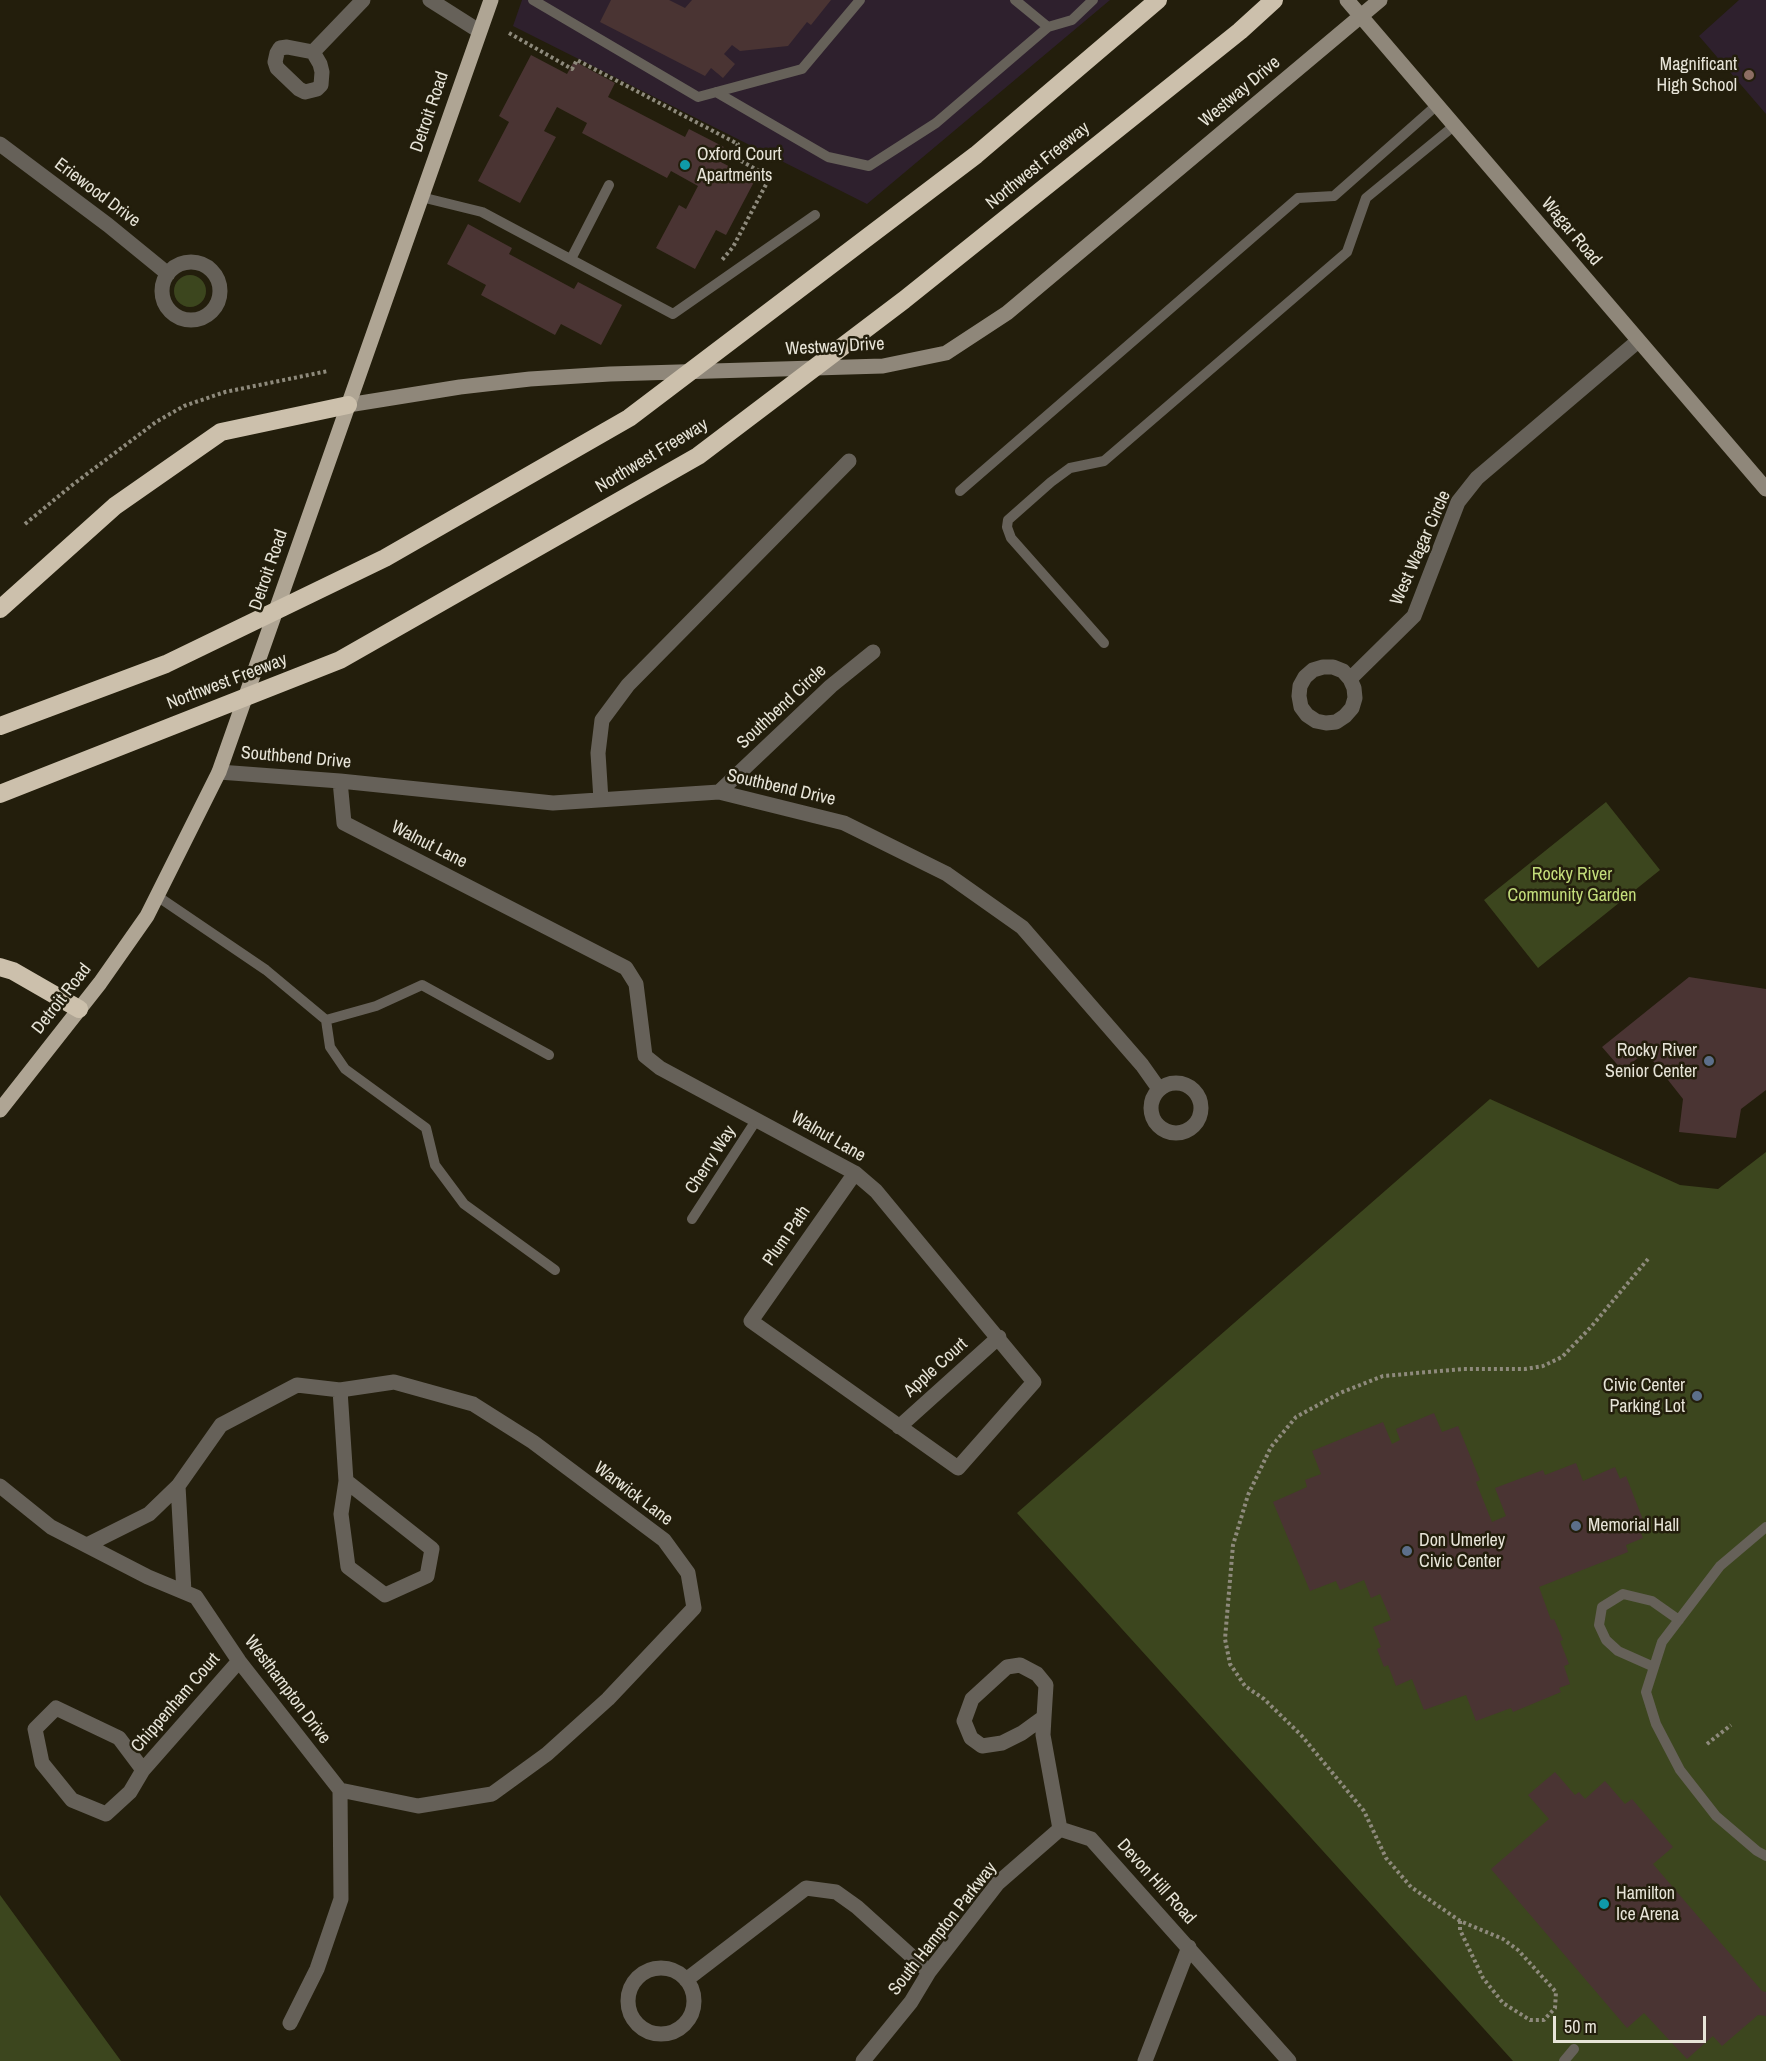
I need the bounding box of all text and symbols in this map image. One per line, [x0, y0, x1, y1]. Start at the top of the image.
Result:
street label: Westway Drive [1195, 52, 1285, 132]
place label: Magnificant High School [1657, 54, 1737, 97]
marker: Magnificant High School [1742, 68, 1756, 82]
street label: Detroit Road [406, 69, 454, 155]
street label: Northwest Freeway [982, 118, 1094, 214]
place label: Oxford Court Apartments [697, 144, 781, 186]
street label: Eriewood Drive [50, 154, 144, 232]
marker: Oxford Court Apartments [678, 158, 692, 172]
street label: Wagar Road [1536, 194, 1606, 270]
street label: Westway Drive [785, 334, 885, 360]
street label: Northwest Freeway [592, 414, 712, 498]
street label: West Wagar Circle [1386, 487, 1456, 609]
street label: Detroit Road [245, 527, 293, 613]
street label: Northwest Freeway [164, 649, 290, 715]
street label: Southbend Circle [733, 660, 831, 754]
street label: Southbend Drive [240, 742, 352, 774]
street label: Southbend Drive [725, 765, 837, 811]
street label: Walnut Lane [387, 817, 471, 873]
park label: Rocky River Community Garden [1508, 864, 1636, 906]
street label: Detroit Road [28, 959, 96, 1039]
place label: Rocky River Senior Center [1605, 1040, 1697, 1082]
marker: Rocky River Senior Center [1702, 1054, 1716, 1068]
street label: Walnut Lane [787, 1107, 869, 1167]
street label: Cherry Way [681, 1122, 741, 1198]
street label: Plum Path [759, 1202, 815, 1270]
street label: Apple Court [900, 1334, 972, 1402]
place label: Civic Center Parking Lot [1603, 1375, 1685, 1418]
marker: Civic Center Parking Lot [1690, 1389, 1704, 1403]
street label: Warwick Lane [589, 1457, 677, 1531]
place label: Memorial Hall [1588, 1515, 1679, 1537]
marker: Memorial Hall [1569, 1519, 1583, 1533]
place label: Don Umerley Civic Center [1419, 1530, 1505, 1572]
marker: Don Umerley Civic Center [1400, 1544, 1414, 1558]
street label: Westhampton Drive [239, 1632, 335, 1748]
street label: Chippenham Court [127, 1649, 225, 1757]
street label: Devon Hill Road [1112, 1835, 1200, 1929]
street label: South Hampton Parkway [884, 1858, 1002, 2000]
place label: Hamilton Ice Arena [1616, 1883, 1679, 1926]
marker: Hamilton Ice Arena [1597, 1897, 1611, 1911]
scale bar [1556, 2004, 1709, 2042]
text: 50 m [1564, 2014, 1597, 2039]

